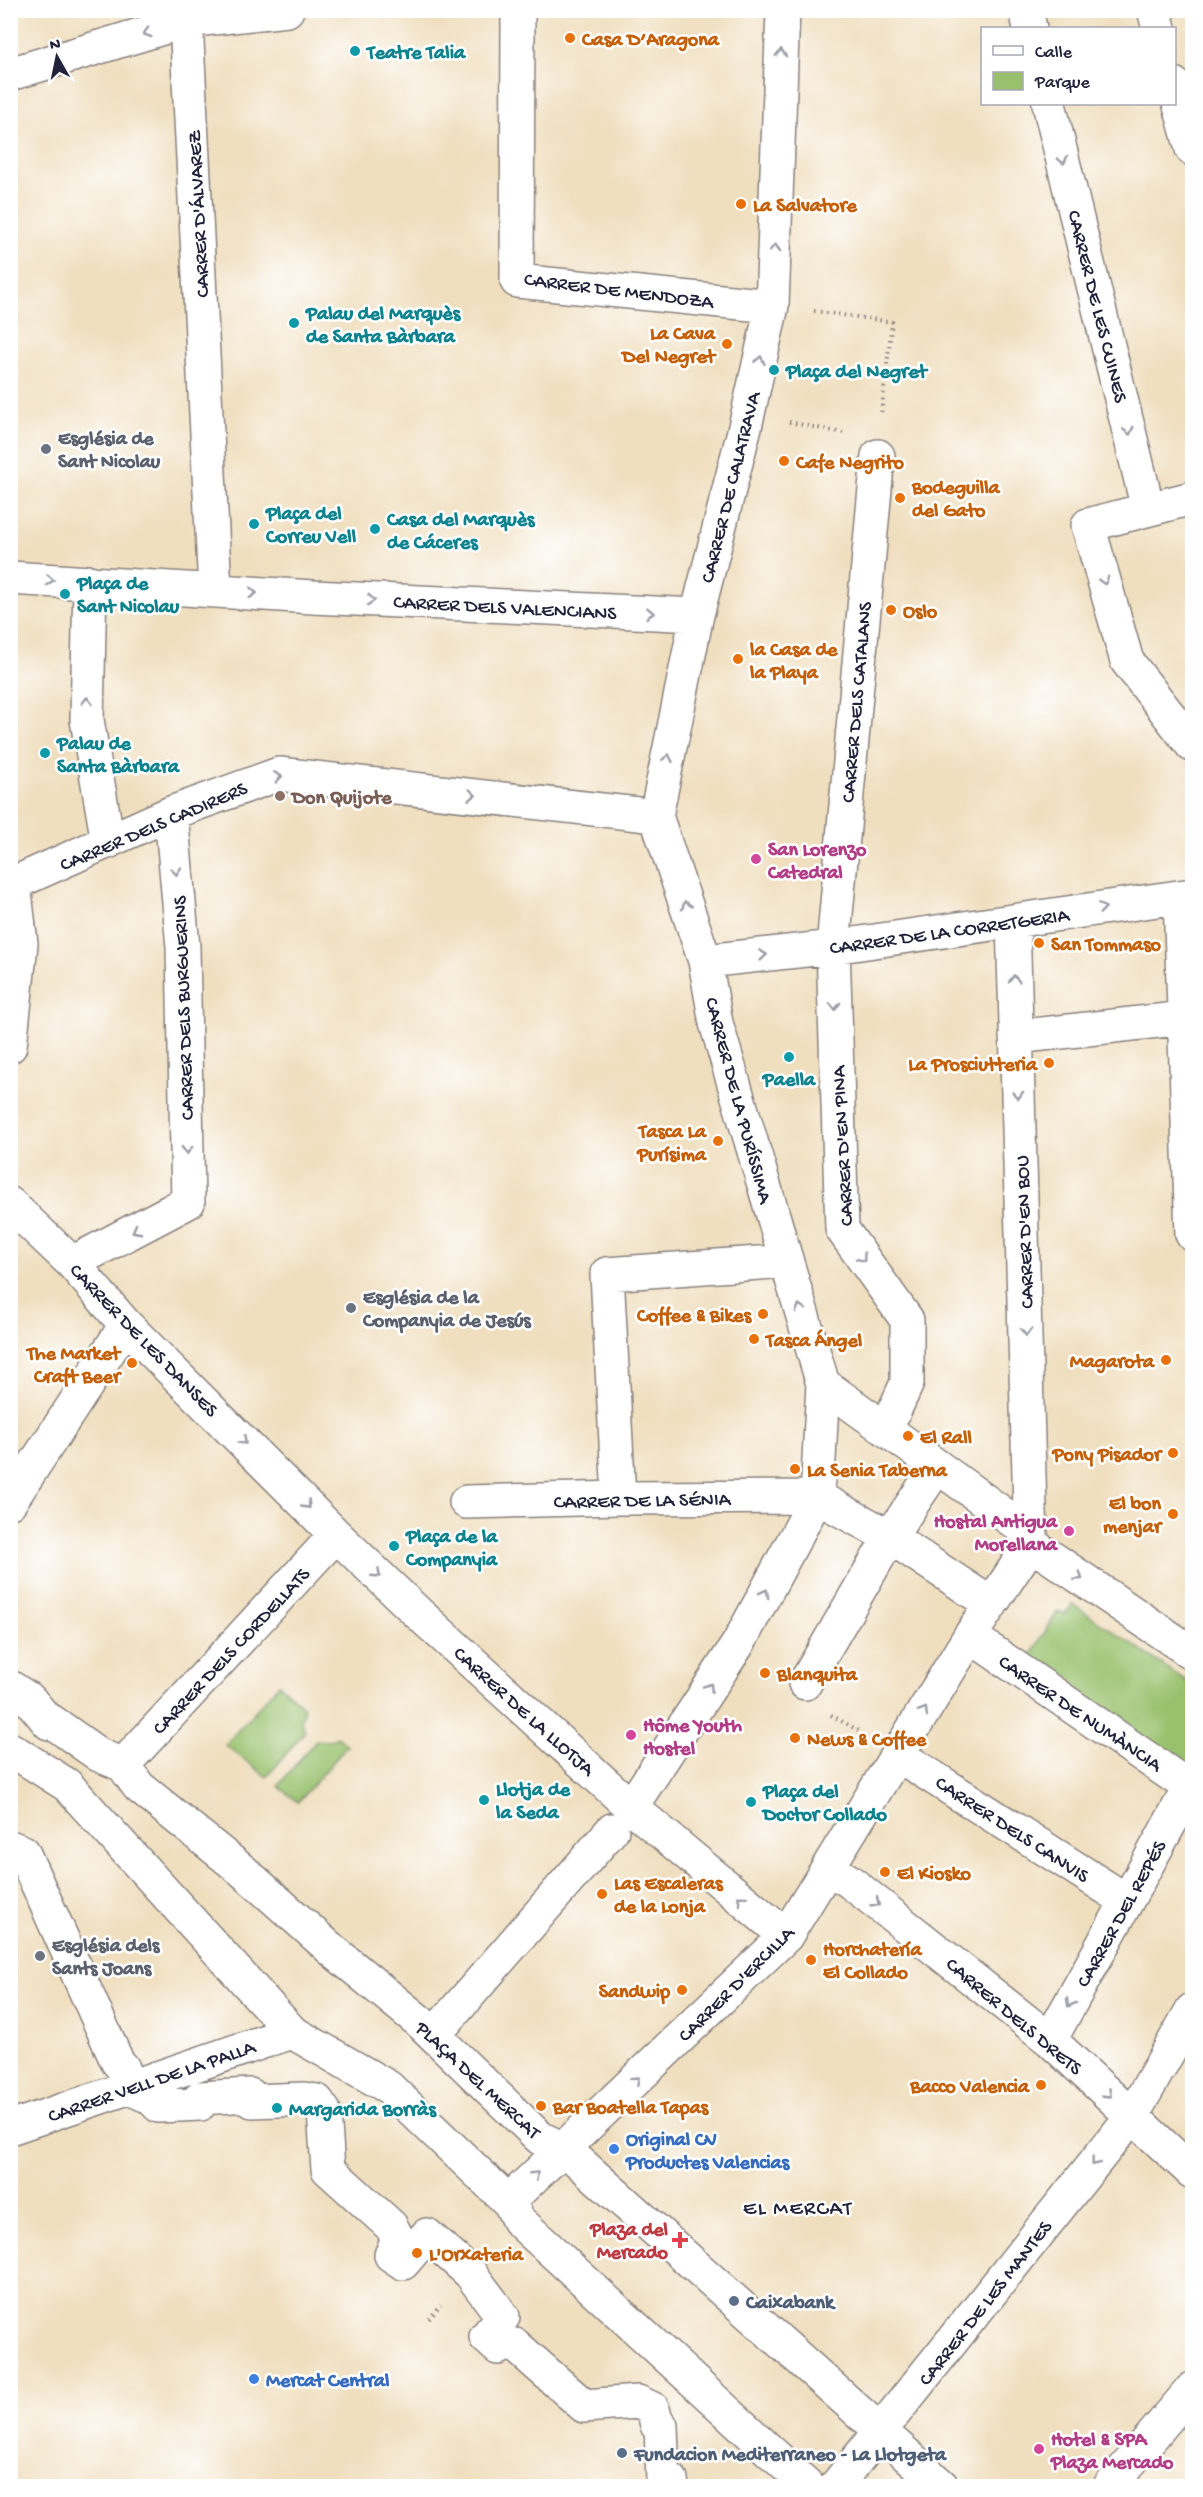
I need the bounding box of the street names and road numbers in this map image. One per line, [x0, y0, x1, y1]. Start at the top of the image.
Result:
street label: CARRER D'ÁLVAREZ [183, 129, 216, 298]
street label: CARRER DE LES CUINES [1061, 208, 1131, 406]
street label: CARRER DE MENDOZA [523, 269, 716, 316]
street label: CARRER DE CALATRAVA [698, 389, 768, 586]
street label: CARRER DELS VALENCIANS [393, 592, 618, 627]
street label: CARRER DELS CATALANS [838, 600, 879, 804]
street label: CARRER DELS CADIRERS [57, 778, 252, 878]
street label: CARRER DELS BURGUERINS [170, 895, 201, 1121]
street label: CARRER DE LA CORRETGERIA [828, 905, 1072, 962]
street label: CARRER DE LA PURÍSSIMA [698, 995, 776, 1208]
street label: CARRER D'EN PINA [829, 1064, 860, 1226]
street label: CARRER D'EN BOU [1012, 1155, 1041, 1309]
street label: CARRER DE LES DANSES [63, 1260, 222, 1423]
street label: CARRER DE LA SÉNIA [553, 1488, 732, 1516]
street label: CARRER DELS CORDELLATS [149, 1563, 317, 1741]
street label: CARRER DE LA LLOTJA [447, 1643, 599, 1783]
street label: CARRER DE NUMÀNCIA [993, 1650, 1167, 1779]
street label: CARRER DELS CANVIS [930, 1773, 1093, 1890]
street label: CARRER DEL REPÉS [1072, 1836, 1173, 1992]
street label: CARRER D'ERCILLA [675, 1922, 801, 2048]
street label: CARRER DELS DRETS [940, 1954, 1086, 2082]
street label: PLAÇA DEL MERCAT [409, 2017, 545, 2146]
street label: CARRER VELL DE LA PALLA [46, 2037, 260, 2130]
street label: CARRER DE LES MANTES [915, 2216, 1059, 2391]

